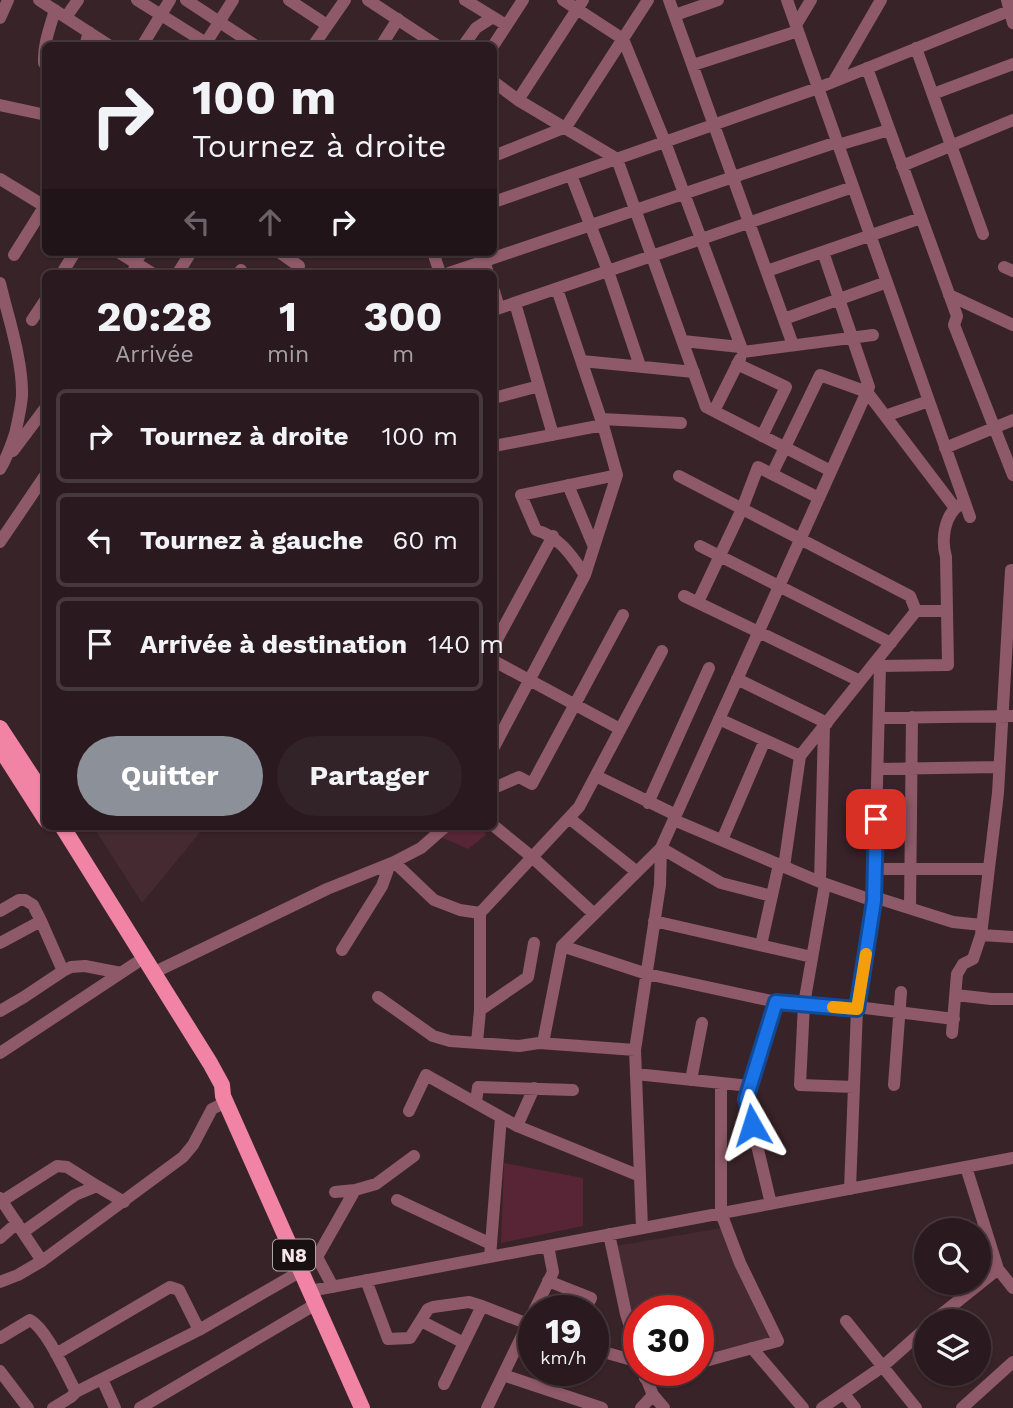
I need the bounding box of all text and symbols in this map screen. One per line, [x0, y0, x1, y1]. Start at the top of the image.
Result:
text: 100 m [192, 68, 336, 126]
icon: right [77, 70, 168, 161]
text: Tournez à droite [192, 127, 447, 165]
icon: left [178, 203, 216, 241]
icon: ahead [251, 203, 289, 241]
icon: right [324, 203, 362, 241]
text: 20:28 [96, 292, 213, 341]
text: 1 [279, 292, 297, 341]
text: 300 [364, 292, 443, 341]
text: Arrivée [115, 341, 194, 368]
text: min [267, 341, 309, 368]
text: m [392, 341, 414, 368]
icon: right [81, 417, 119, 455]
text: Tournez à droite [140, 421, 349, 451]
text: 100 m [382, 421, 458, 451]
icon: left [81, 521, 119, 559]
text: Tournez à gauche [140, 525, 363, 555]
text: 60 m [392, 525, 458, 555]
icon: arrive [81, 625, 119, 663]
text: Arrivée à destination [140, 629, 407, 659]
text: 140 m [428, 629, 504, 659]
button: Quitter [77, 736, 263, 816]
button: Partager [277, 736, 462, 816]
pin [846, 789, 906, 849]
icon: arrive [857, 800, 895, 838]
position arrow [715, 1088, 789, 1162]
map controls [914, 1218, 991, 1386]
button: search [914, 1218, 991, 1295]
road number: N8 [273, 1240, 315, 1270]
speed limit sign: 30 [623, 1295, 714, 1386]
button: layers [914, 1309, 991, 1386]
text: 19 [545, 1310, 582, 1352]
text: km/h [540, 1347, 587, 1368]

